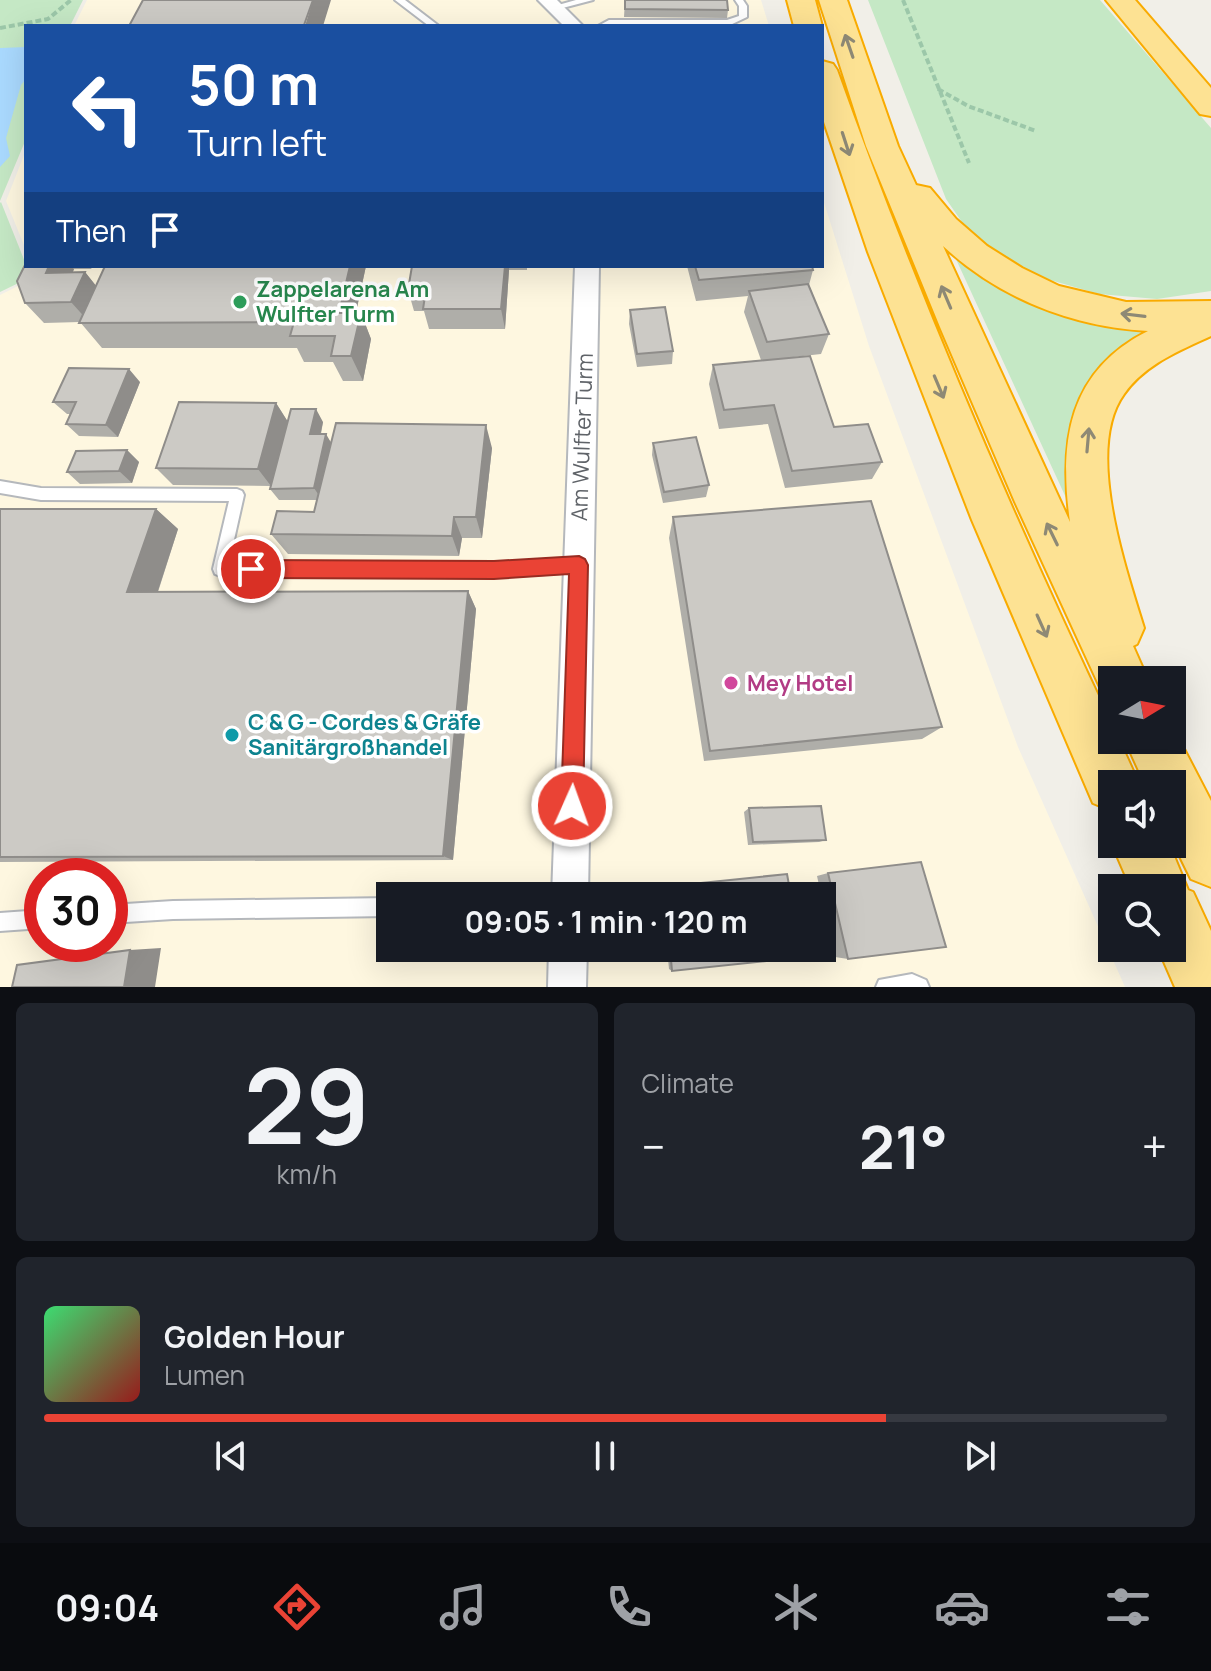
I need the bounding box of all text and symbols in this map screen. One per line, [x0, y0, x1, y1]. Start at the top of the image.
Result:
one-way arrow [840, 34, 855, 59]
text: 50 m [188, 45, 319, 122]
icon: left [56, 56, 160, 160]
text: Turn left [188, 118, 327, 167]
one-way arrow [840, 131, 855, 156]
icon: arrive [143, 208, 187, 252]
text: Then [56, 210, 127, 251]
place label: Zappelarena Am Wulfter Turm [256, 274, 429, 329]
one-way arrow [937, 285, 952, 310]
marker: Zappelarena Am Wulfter Turm [231, 293, 249, 311]
one-way arrow [1120, 308, 1147, 323]
street label: Am Wulfter Turm [564, 352, 600, 522]
one-way arrow [932, 374, 947, 399]
one-way arrow [1081, 428, 1096, 454]
one-way arrow [1044, 523, 1059, 546]
pin [217, 535, 285, 603]
icon: arrive [229, 547, 273, 591]
one-way arrow [1035, 613, 1050, 638]
north arrow [1098, 666, 1186, 754]
map controls [1098, 666, 1186, 962]
place label: Mey Hotel [747, 668, 853, 698]
marker: Mey Hotel [722, 674, 740, 692]
place label: C & G - Cordes & Gräfe Sanitärgroßhandel [248, 707, 481, 762]
marker: C & G - Cordes & Gräfe Sanitärgroßhandel [223, 726, 241, 744]
position arrow [530, 764, 614, 848]
button: sound [1098, 770, 1186, 858]
speed limit sign: 30 [24, 858, 128, 962]
button: search [1098, 874, 1186, 962]
text: 09:05 · 1 min · 120 m [465, 901, 747, 942]
text: 29 [243, 1033, 370, 1175]
text: Climate [642, 1065, 734, 1101]
text: 21° [859, 1105, 948, 1187]
text: − [642, 1116, 665, 1176]
text: + [1142, 1116, 1167, 1176]
text: km/h [277, 1156, 337, 1192]
text: Golden Hour [164, 1316, 345, 1357]
text: Lumen [164, 1357, 245, 1393]
icon: previous [209, 1434, 253, 1478]
icon: pause [583, 1434, 627, 1478]
icon: next [958, 1434, 1002, 1478]
icon: directions [269, 1579, 325, 1635]
icon: music [435, 1579, 491, 1635]
icon: phone [601, 1579, 657, 1635]
icon: climate [768, 1579, 824, 1635]
icon: car [934, 1579, 990, 1635]
icon: filters [1100, 1579, 1156, 1635]
text: 09:04 [55, 1583, 159, 1632]

